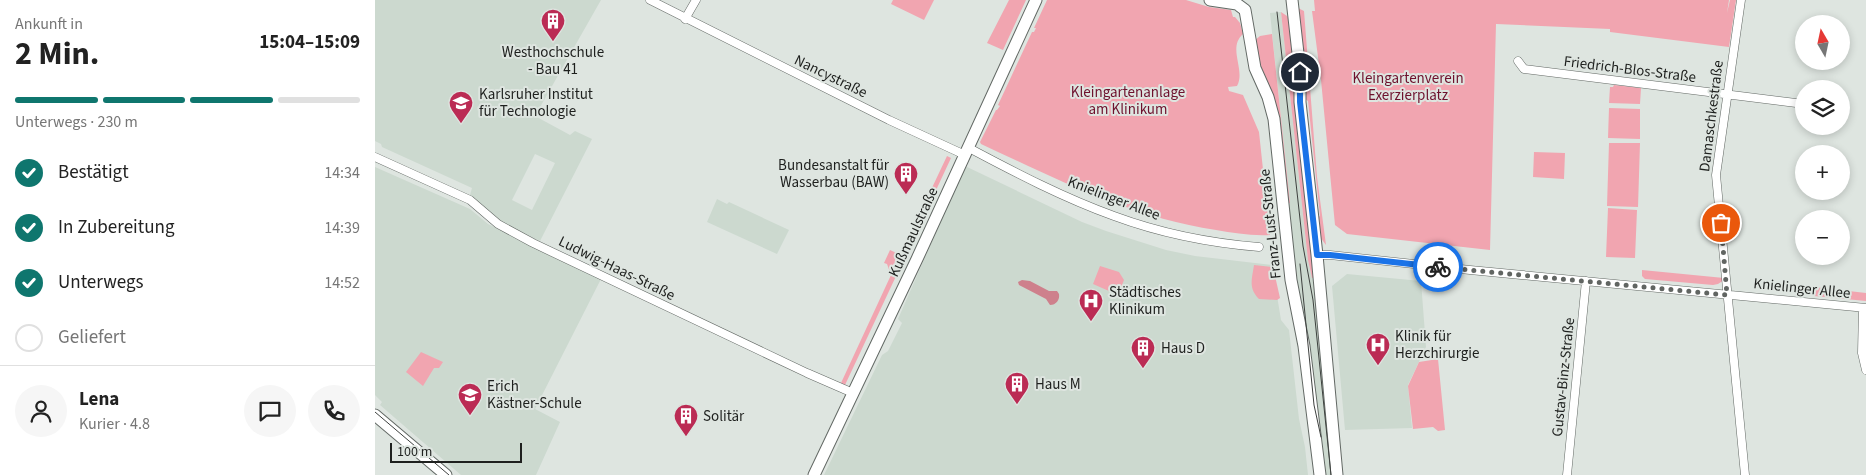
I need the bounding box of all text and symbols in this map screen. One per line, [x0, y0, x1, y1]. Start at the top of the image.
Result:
building icon: Westhochschule - Bau 41 [540, 8, 566, 42]
text: Ankunft in [15, 13, 83, 35]
north arrow [1795, 15, 1850, 70]
map controls [1795, 15, 1850, 265]
text: 15:04–15:09 [259, 29, 360, 56]
text: 2 Min. [15, 31, 99, 77]
place label: Westhochschule - Bau 41 [502, 42, 604, 80]
street label: Nancystraße [791, 50, 871, 103]
pin [1279, 51, 1321, 93]
street label: Friedrich-Blos-Straße [1563, 51, 1697, 88]
icon: home [1286, 58, 1314, 86]
street label: Damaschkestraße [1694, 59, 1729, 173]
park label: Kleingartenverein Exerzierplatz [1352, 68, 1464, 106]
button: layers [1795, 80, 1850, 135]
park label: Kleingartenanlage am Klinikum [1071, 82, 1185, 120]
place label: Karlsruher Institut für Technologie [479, 84, 593, 122]
school or university icon: Karlsruher Institut für Technologie [448, 90, 474, 124]
text: Unterwegs · 230 m [15, 111, 138, 133]
button: + [1795, 145, 1850, 200]
place label: Bundesanstalt für Wasserbau (BAW) [778, 155, 890, 193]
icon: check [15, 159, 43, 187]
text: Bestätigt [58, 159, 129, 186]
building icon: Bundesanstalt für Wasserbau (BAW) [893, 161, 919, 195]
text: 14:34 [324, 162, 360, 184]
street label: Franz-Lust-Straße [1254, 168, 1287, 280]
street label: Knielinger Allee [1065, 171, 1163, 226]
street label: Kußmaulstraße [883, 184, 943, 281]
pin [1700, 202, 1742, 244]
icon: bag [1707, 209, 1735, 237]
button: − [1795, 210, 1850, 265]
icon: check [15, 214, 43, 242]
text: In Zubereitung [58, 214, 175, 241]
text: 14:39 [324, 217, 360, 239]
street label: Ludwig-Haas-Straße [555, 231, 679, 306]
courier [1413, 242, 1463, 292]
icon: bike [1424, 253, 1452, 281]
icon: check [15, 269, 43, 297]
text: Unterwegs [58, 269, 144, 296]
text: 14:52 [324, 272, 360, 294]
street label: Knielinger Allee [1752, 273, 1851, 304]
place label: Städtisches Klinikum [1109, 282, 1181, 320]
hospital icon: Städtisches Klinikum [1078, 288, 1104, 322]
street label: Gustav-Binz-Straße [1547, 316, 1580, 438]
text: Geliefert [58, 324, 126, 351]
place label: Klinik für Herzchirurgie [1395, 326, 1479, 364]
hospital icon: Klinik für Herzchirurgie [1365, 332, 1391, 366]
building icon: Haus D [1130, 335, 1156, 369]
place label: Haus D [1161, 338, 1205, 359]
building icon: Haus M [1004, 371, 1030, 405]
place label: Haus M [1035, 374, 1081, 395]
place label: Erich Kästner-Schule [487, 376, 582, 414]
school or university icon: Erich Kästner-Schule [457, 382, 483, 416]
button: person [15, 385, 67, 437]
button: chat [244, 385, 296, 437]
button: phone [308, 385, 360, 437]
text: Lena [79, 386, 119, 413]
building icon: Solitär [673, 403, 699, 437]
place label: Solitär [703, 406, 745, 427]
text: Kurier · 4.8 [79, 413, 150, 435]
scale bar [390, 440, 523, 463]
text: 100 m [397, 442, 432, 462]

